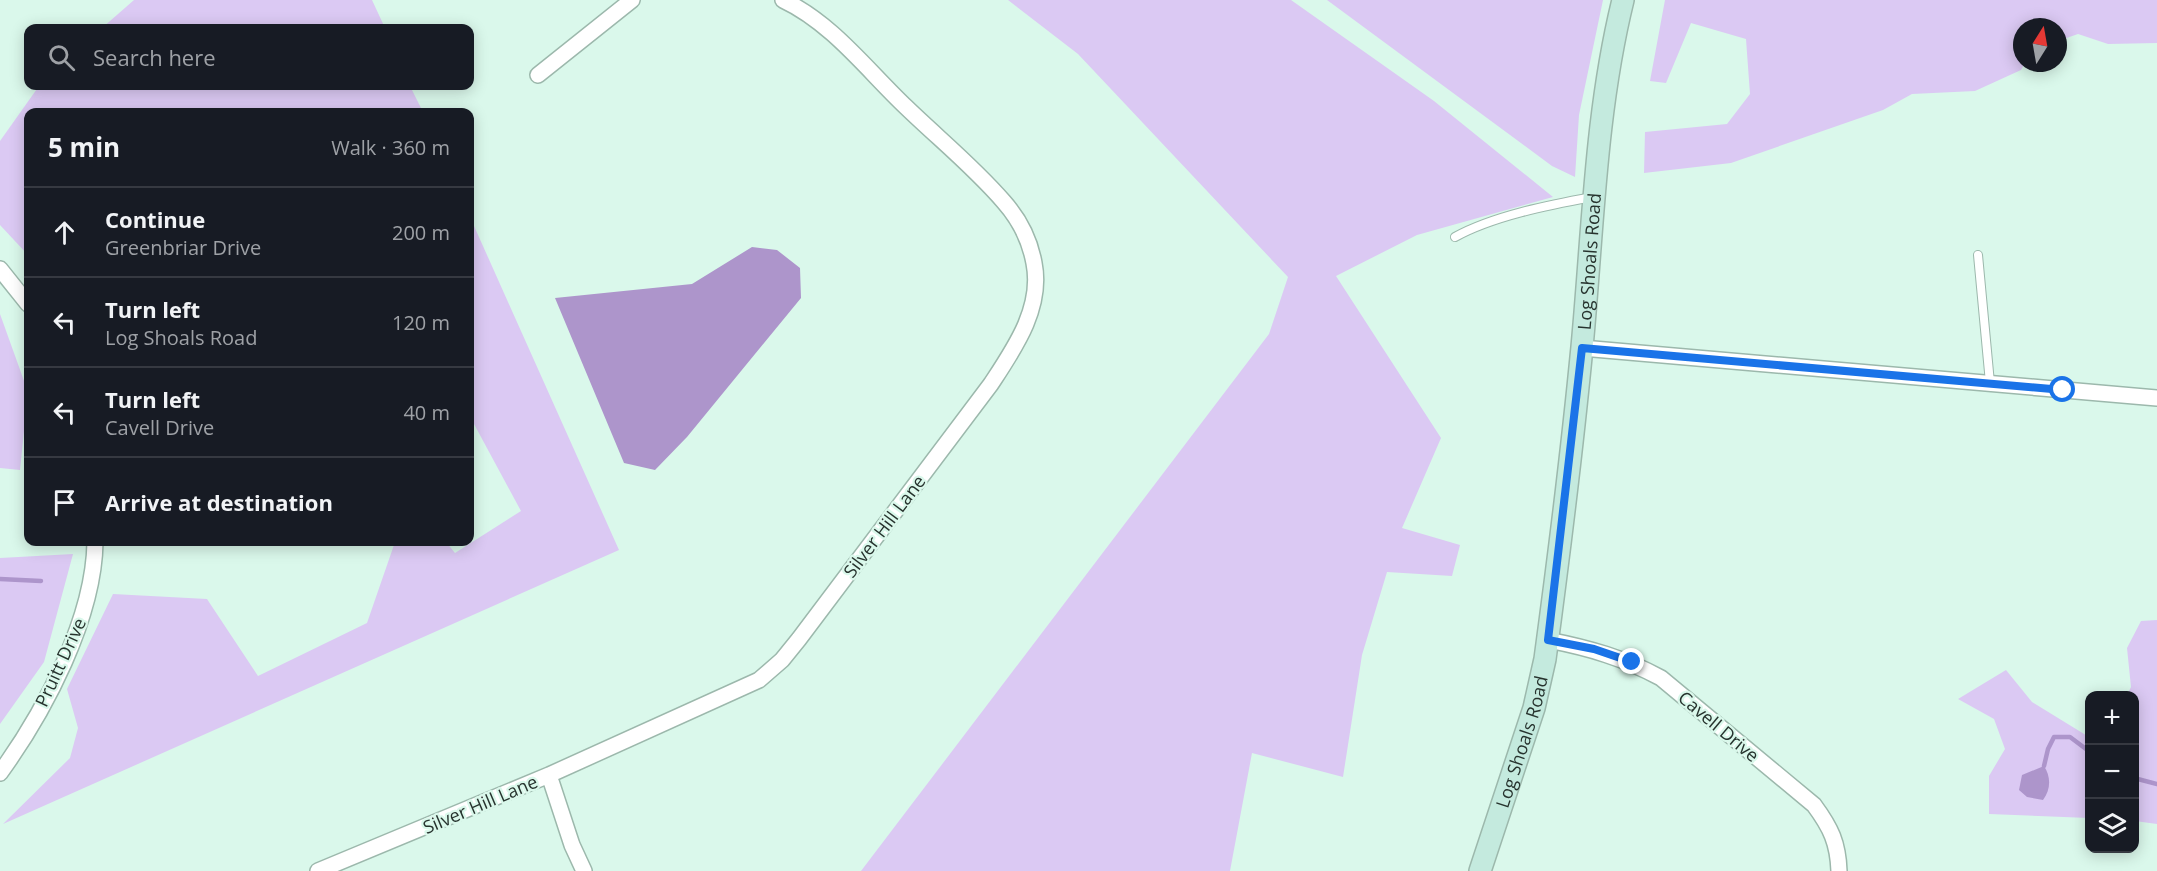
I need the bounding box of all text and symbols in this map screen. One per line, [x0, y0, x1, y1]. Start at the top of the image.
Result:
north arrow [2013, 18, 2067, 72]
search box [24, 24, 474, 90]
icon: search [45, 41, 78, 74]
text: Search here [93, 42, 216, 72]
text: 5 min [48, 129, 120, 165]
text: Walk · 360 m [331, 134, 450, 161]
street label: Log Shoals Road [1572, 192, 1606, 331]
text: Continue [105, 204, 205, 234]
icon: ahead [48, 216, 81, 249]
text: 200 m [392, 219, 450, 246]
text: Greenbriar Drive [105, 234, 261, 261]
text: Turn left [105, 294, 200, 324]
icon: left [48, 306, 81, 339]
text: 120 m [392, 309, 450, 336]
text: Log Shoals Road [105, 324, 257, 351]
route start [2049, 376, 2075, 402]
text: Turn left [105, 384, 200, 414]
icon: left [48, 396, 81, 429]
text: 40 m [403, 399, 450, 426]
text: Cavell Drive [105, 414, 214, 441]
street label: Silver Hill Lane [838, 470, 930, 582]
icon: arrive [48, 486, 81, 519]
text: Arrive at destination [105, 487, 333, 517]
street label: Pruitt Drive [29, 614, 91, 710]
route end [1618, 648, 1644, 674]
street label: Log Shoals Road [1490, 673, 1553, 811]
street label: Cavell Drive [1674, 685, 1764, 767]
map controls [2085, 691, 2139, 853]
button: + [2085, 691, 2139, 745]
button: − [2085, 745, 2139, 799]
street label: Silver Hill Lane [419, 769, 541, 839]
button: layers [2085, 799, 2139, 853]

